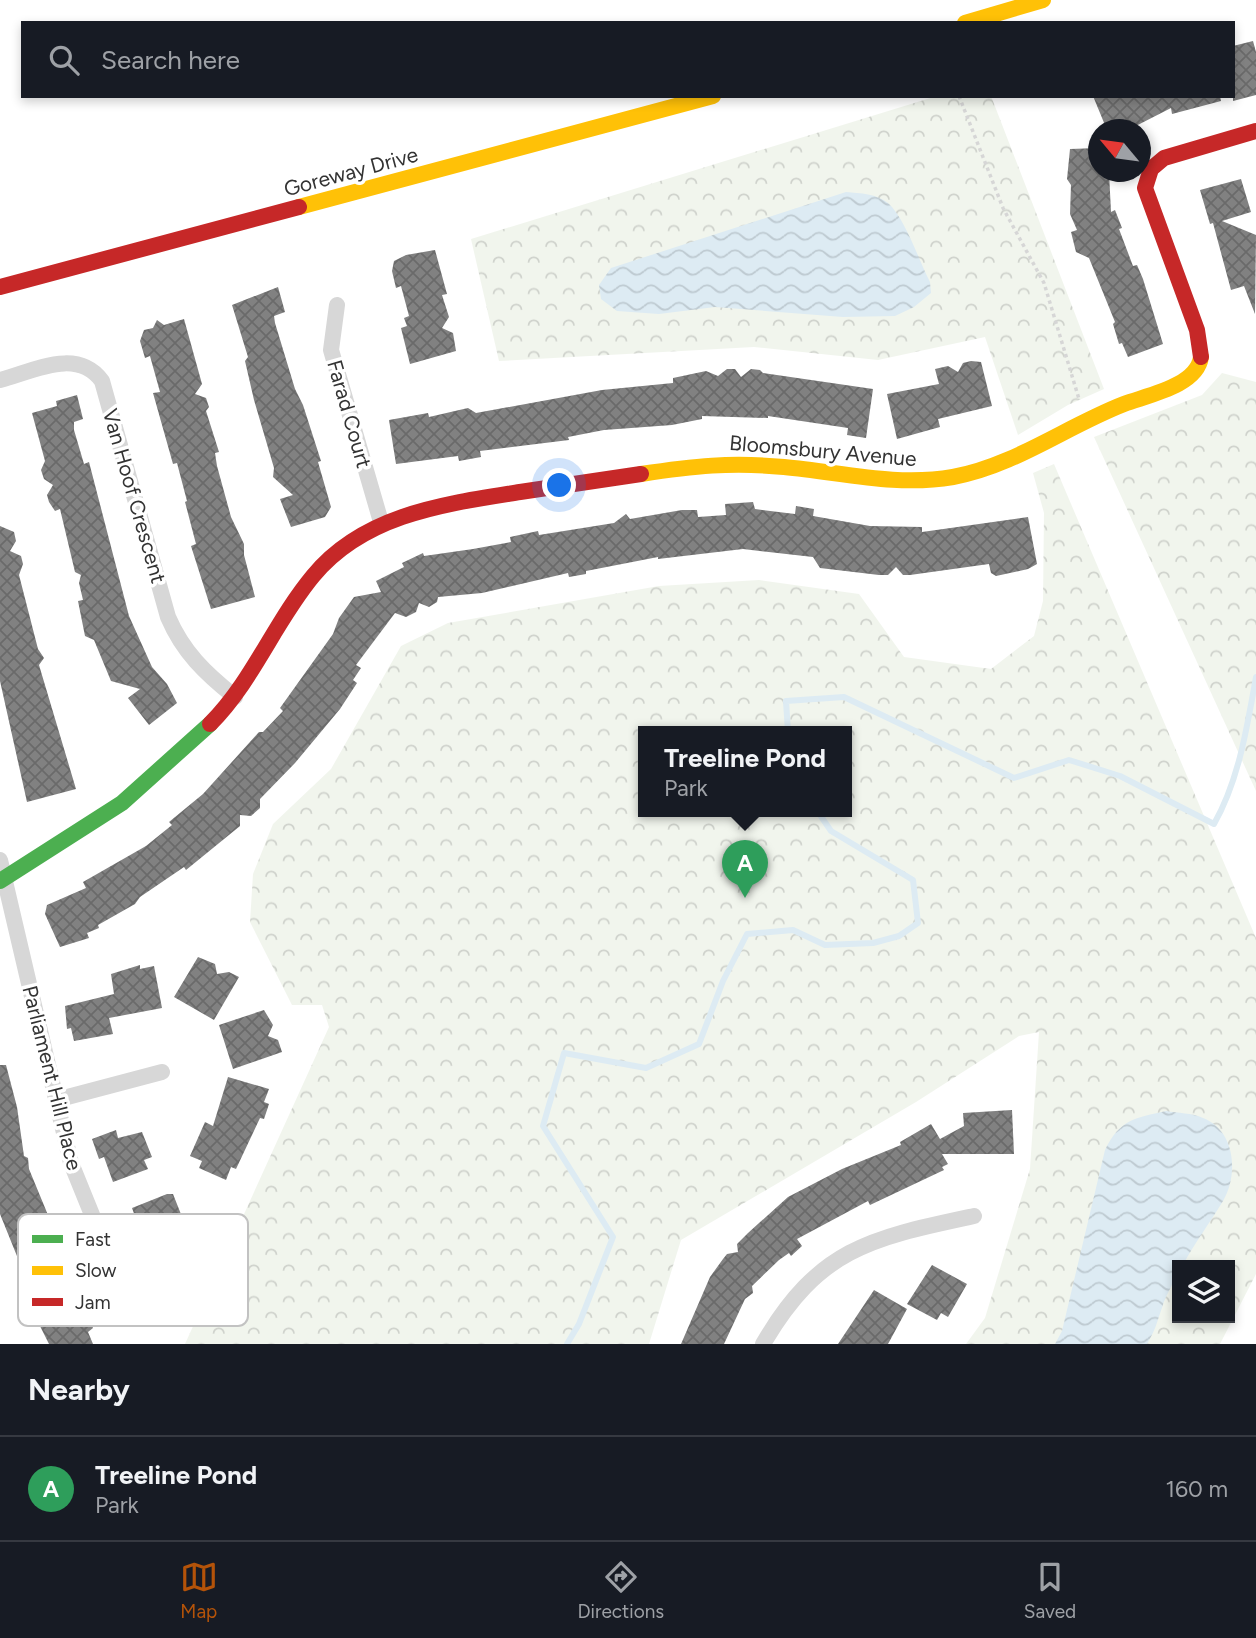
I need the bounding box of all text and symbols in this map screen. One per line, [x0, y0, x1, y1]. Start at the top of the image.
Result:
search box [21, 21, 1235, 98]
icon: search [45, 41, 83, 79]
text: Search here [101, 44, 240, 76]
north arrow [1088, 119, 1151, 182]
street label: Goreway Drive [281, 142, 421, 201]
street label: Farad Court [322, 357, 377, 471]
street label: Van Hoof Crescent [98, 406, 171, 586]
street label: Bloomsbury Avenue [728, 430, 918, 471]
your location [542, 468, 576, 502]
popup [638, 726, 852, 817]
text: Treeline Pond [664, 742, 826, 774]
text: Park [664, 774, 708, 802]
pin: A [722, 840, 768, 898]
street label: Parliament Hill Place [17, 983, 88, 1173]
legend [18, 1214, 248, 1326]
text: Fast [75, 1228, 111, 1251]
text: Slow [75, 1259, 117, 1282]
map controls [1172, 1260, 1235, 1323]
button: layers [1172, 1260, 1235, 1323]
text: Jam [75, 1291, 111, 1314]
text: Nearby [28, 1371, 130, 1408]
text: Treeline Pond [95, 1459, 257, 1491]
text: A [43, 1475, 59, 1503]
text: 160 m [1165, 1475, 1228, 1503]
text: Park [95, 1491, 139, 1519]
tab: Map [180, 1558, 218, 1623]
tab: Directions [577, 1558, 664, 1623]
tab: Saved [1024, 1558, 1076, 1623]

